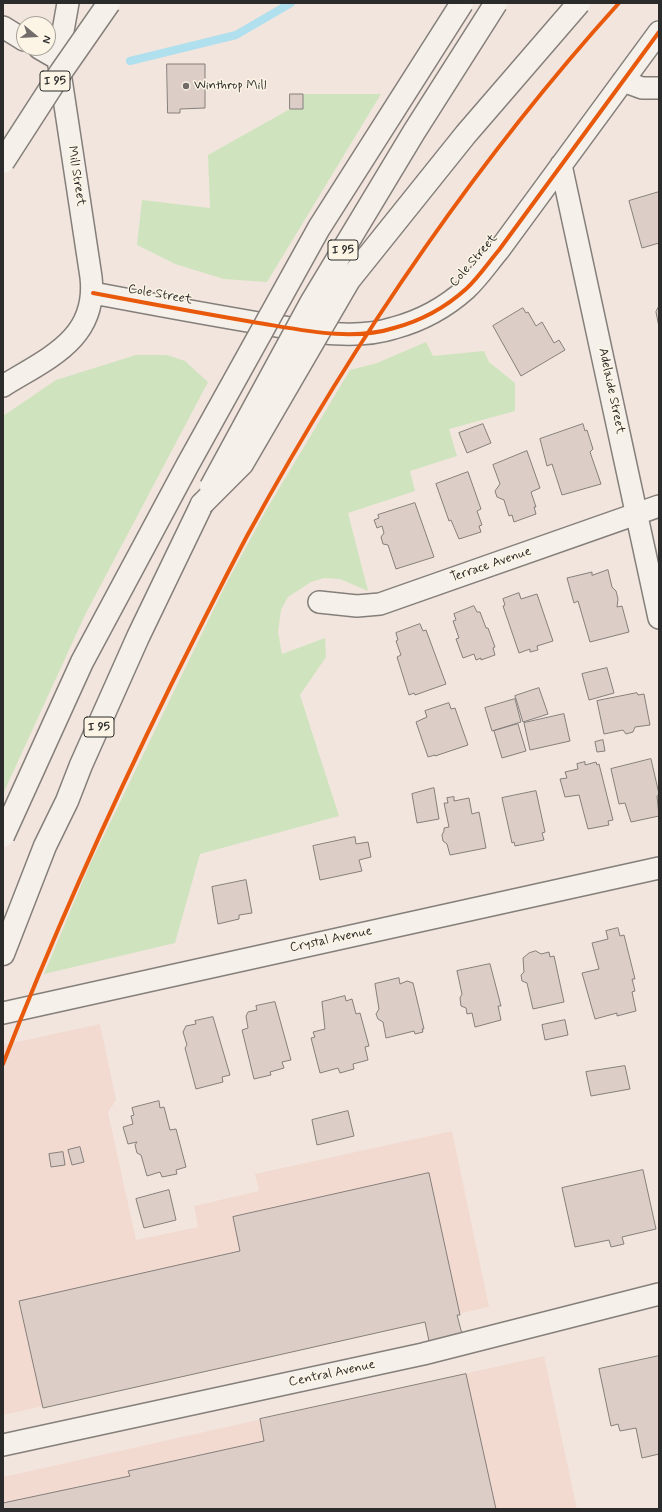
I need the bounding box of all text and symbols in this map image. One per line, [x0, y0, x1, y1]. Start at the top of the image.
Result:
north arrow [16, 16, 56, 56]
text: N [39, 34, 54, 45]
road number: I 95 [40, 71, 70, 91]
place label: Winthrop Mill [194, 78, 266, 94]
marker: Winthrop Mill [181, 81, 191, 91]
street label: Mill Street [64, 145, 88, 207]
street label: Cole Street [447, 231, 501, 291]
road number: I 95 [328, 240, 358, 260]
street label: Cole Street [127, 282, 193, 308]
street label: Adelaide Street [594, 347, 628, 435]
street label: Terrace Avenue [448, 544, 534, 586]
road number: I 95 [84, 717, 114, 737]
street label: Crystal Avenue [289, 924, 373, 956]
street label: Central Avenue [287, 1357, 377, 1391]

